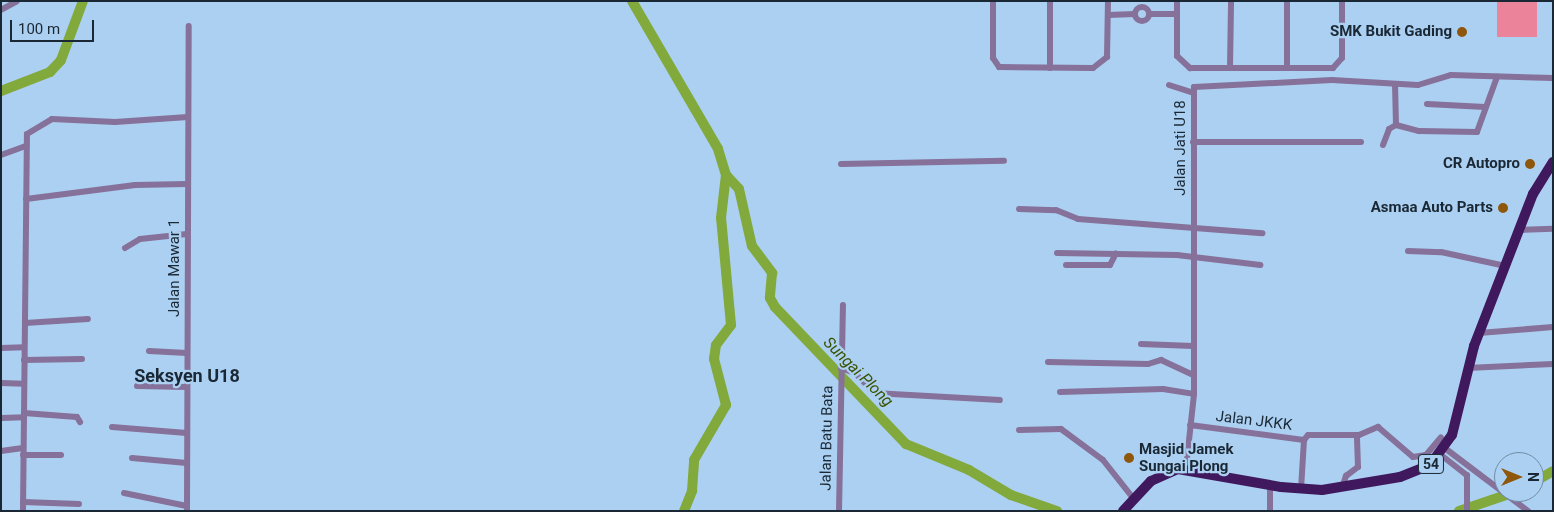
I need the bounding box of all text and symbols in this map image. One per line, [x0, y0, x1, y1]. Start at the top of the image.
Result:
scale bar [12, 10, 96, 42]
text: 100 m [18, 20, 60, 38]
place label: SMK Bukit Gading [1330, 23, 1452, 41]
marker: SMK Bukit Gading [1456, 26, 1468, 38]
street label: Jalan Jati U18 [1172, 100, 1190, 196]
place label: CR Autopro [1443, 155, 1520, 173]
marker: CR Autopro [1524, 158, 1536, 170]
place label: Asmaa Auto Parts [1371, 199, 1493, 217]
marker: Asmaa Auto Parts [1497, 202, 1509, 214]
street label: Jalan Mawar 1 [166, 219, 184, 317]
water label: Sungai Plong [819, 333, 897, 411]
district label: Seksyen U18 [134, 365, 240, 387]
street label: Jalan Batu Bata [817, 385, 837, 491]
street label: Jalan JKKK [1215, 407, 1293, 435]
place label: Masjid Jamek Sungai Plong [1139, 440, 1233, 475]
marker: Masjid Jamek Sungai Plong [1123, 452, 1135, 464]
road number: 54 [1417, 452, 1445, 476]
north arrow [1494, 452, 1544, 502]
text: N [1525, 472, 1541, 482]

